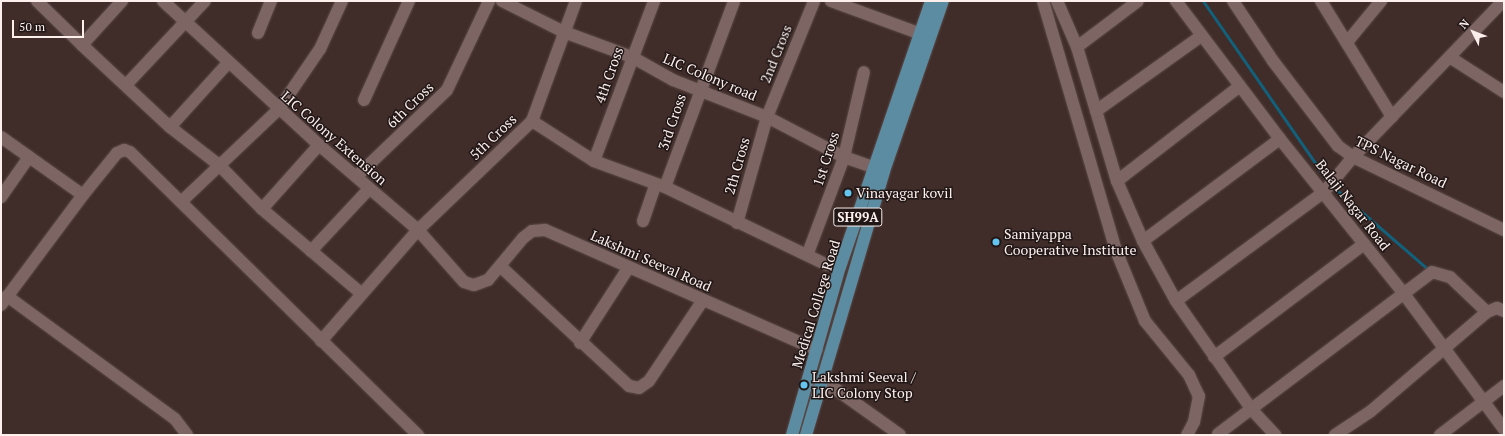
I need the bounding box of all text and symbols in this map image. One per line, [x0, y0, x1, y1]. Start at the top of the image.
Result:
scale bar [14, 12, 86, 38]
north arrow [1453, 12, 1493, 52]
text: N [1456, 16, 1472, 32]
text: 50 m [19, 19, 45, 34]
street label: 2nd Cross [757, 22, 795, 86]
street label: 4th Cross [591, 45, 627, 105]
street label: LIC Colony road [661, 50, 759, 104]
street label: 6th Cross [383, 79, 437, 131]
street label: LIC Colony Extension [278, 88, 390, 188]
street label: 3rd Cross [655, 92, 689, 152]
street label: 5th Cross [466, 111, 520, 163]
street label: 1st Cross [809, 130, 843, 188]
street label: TPS Nagar Road [1353, 133, 1449, 191]
street label: 2th Cross [721, 136, 753, 196]
street label: Balaji Nagar Road [1312, 156, 1394, 254]
place label: Vinayagar kovil [856, 185, 953, 201]
marker: Vinayagar kovil [843, 188, 853, 198]
road number: SH99A [833, 206, 883, 228]
place label: Samiyappa Cooperative Institute [1004, 226, 1136, 258]
street label: Lakshmi Seeval Road [588, 227, 714, 295]
marker: Samiyappa Cooperative Institute [991, 237, 1001, 247]
street label: Medical College Road [788, 238, 844, 370]
place label: Lakshmi Seeval / LIC Colony Stop [812, 369, 916, 402]
marker: Lakshmi Seeval / LIC Colony Stop [799, 380, 809, 390]

